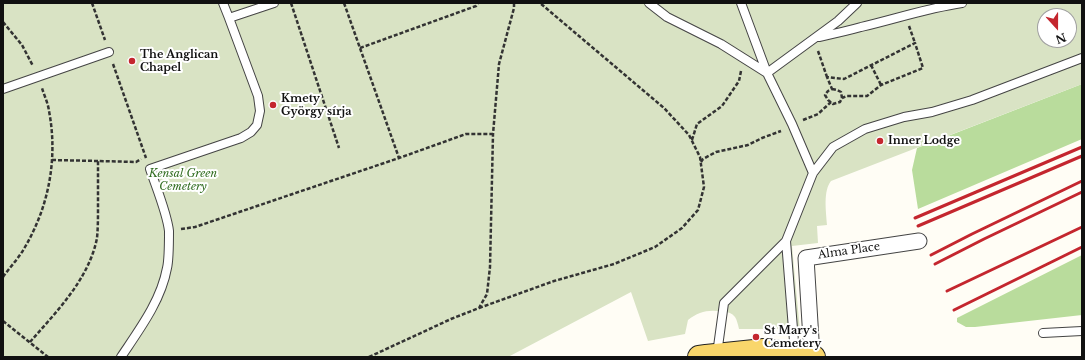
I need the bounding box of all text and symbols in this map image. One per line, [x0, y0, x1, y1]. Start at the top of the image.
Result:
north arrow [1037, 8, 1077, 48]
text: N [1054, 30, 1068, 47]
place label: The Anglican Chapel [140, 48, 218, 74]
marker: The Anglican Chapel [127, 56, 137, 66]
place label: Kmety György sírja [281, 92, 351, 118]
marker: Kmety György sírja [268, 100, 278, 110]
place label: Inner Lodge [888, 134, 960, 148]
marker: Inner Lodge [875, 136, 885, 146]
park label: Kensal Green Cemetery [149, 167, 217, 193]
street label: Alma Place [817, 240, 881, 262]
place label: St Mary's Cemetery [764, 324, 821, 350]
marker: St Mary's Cemetery [751, 332, 761, 342]

